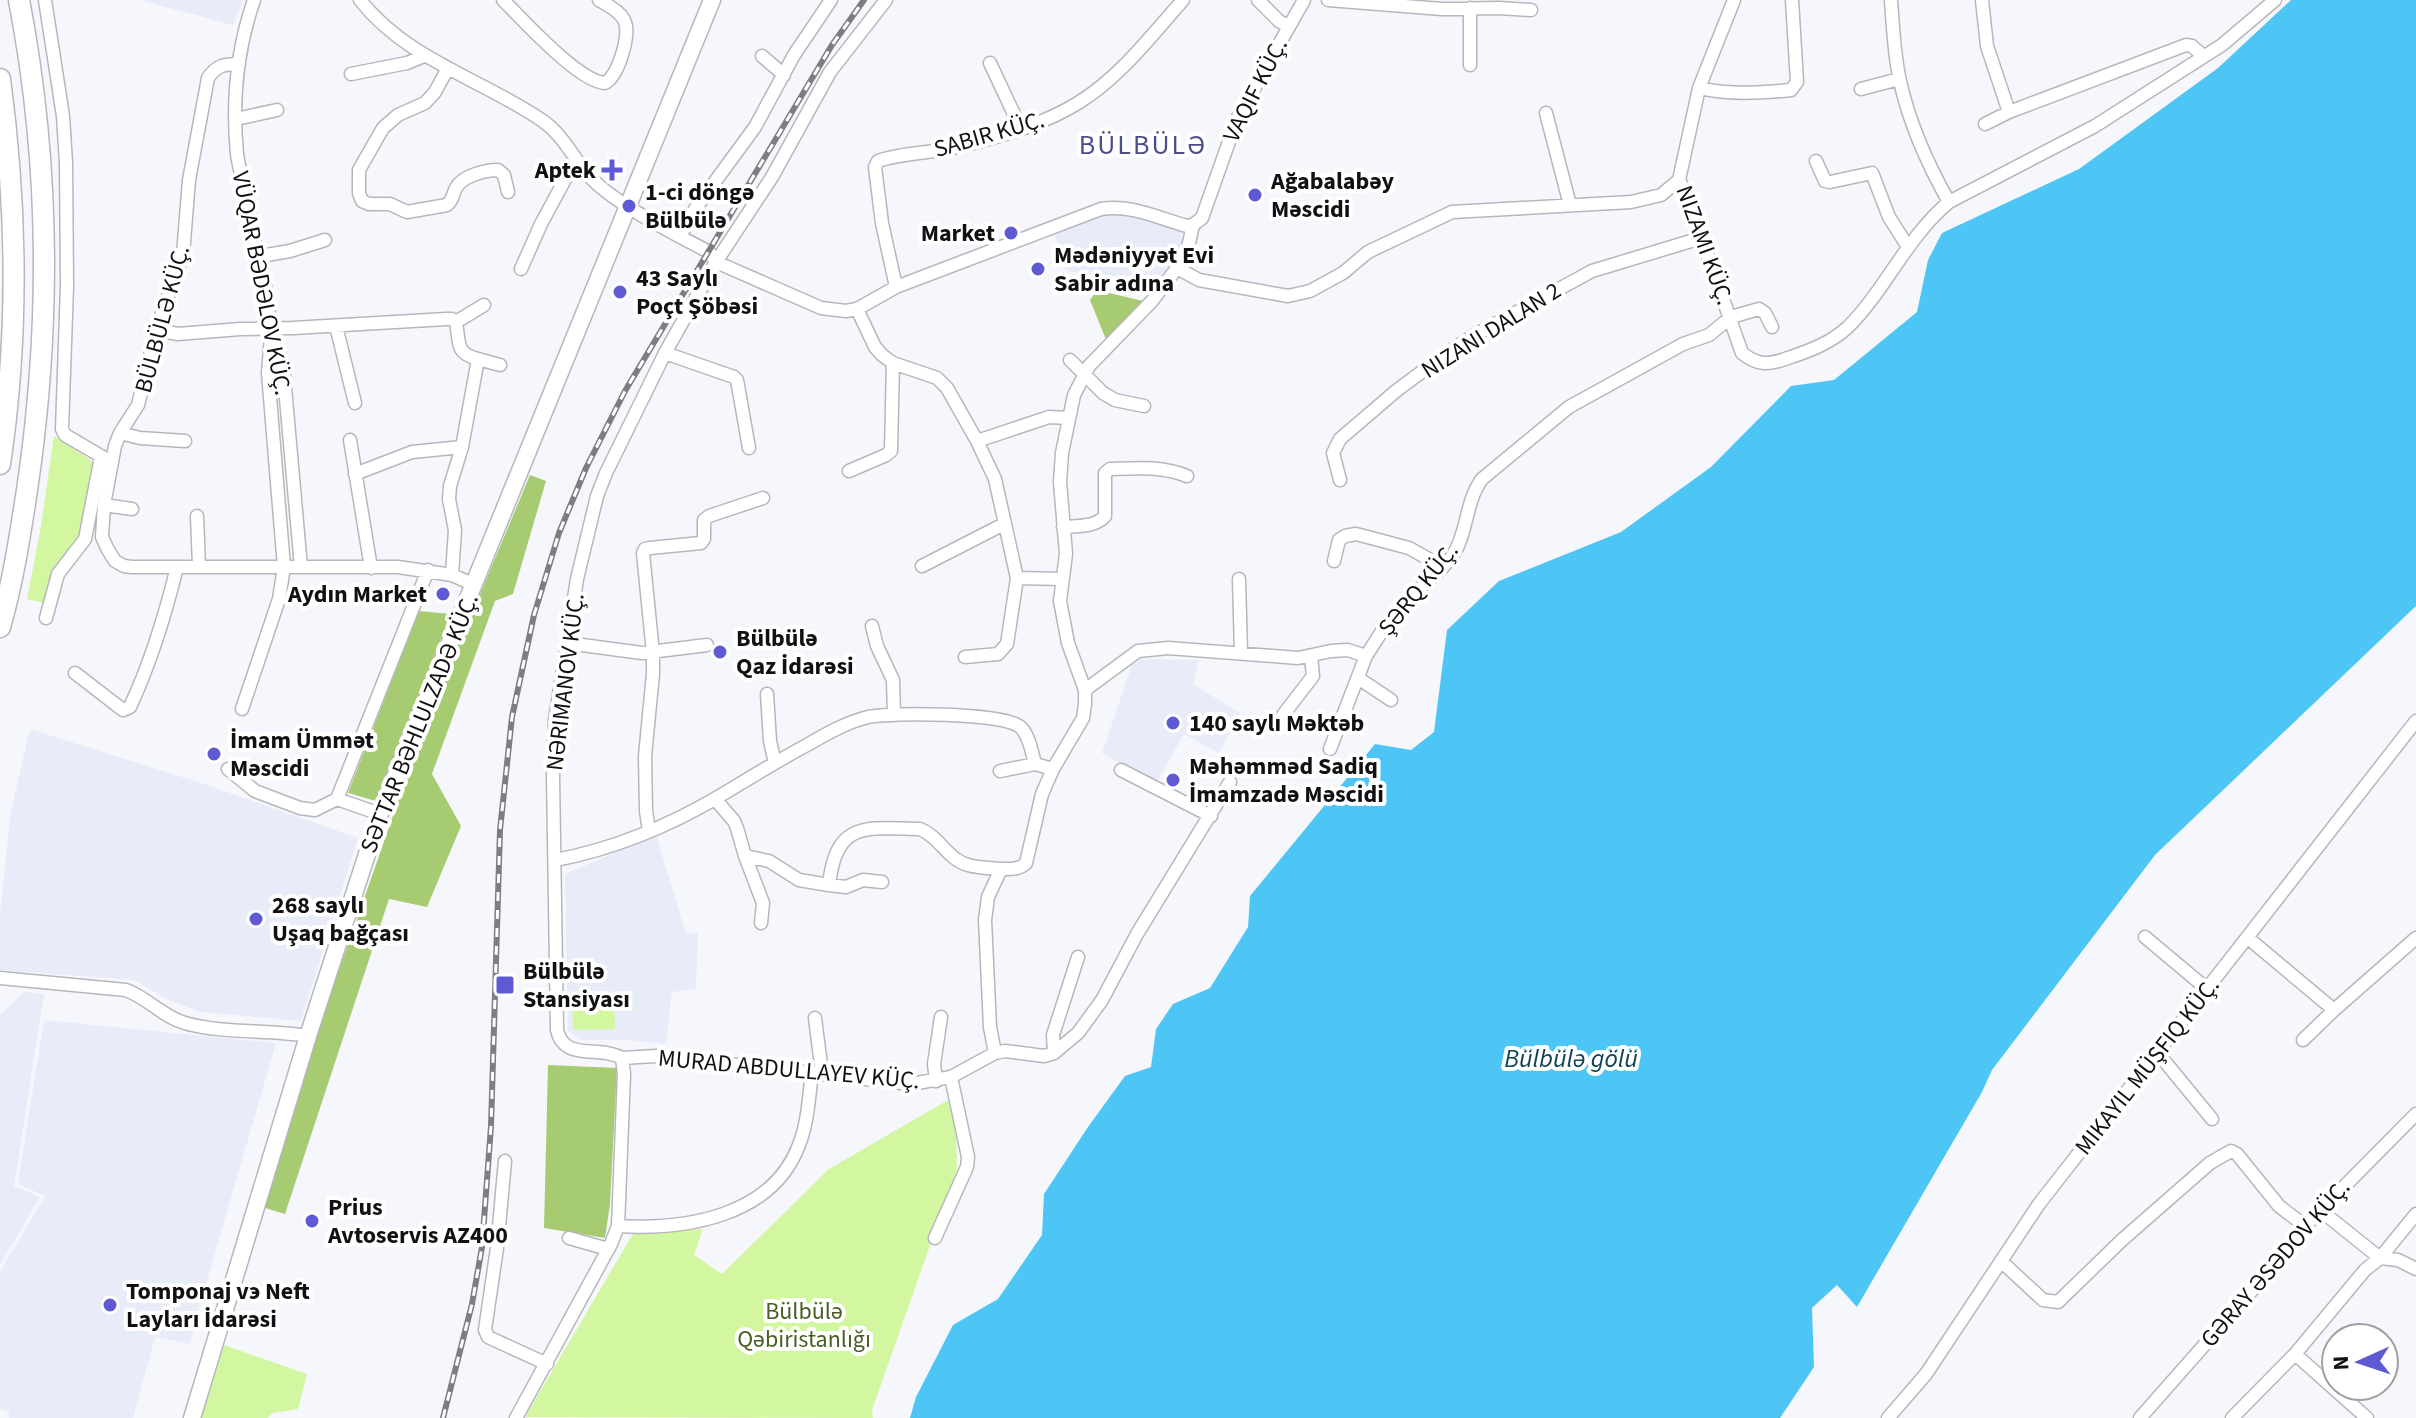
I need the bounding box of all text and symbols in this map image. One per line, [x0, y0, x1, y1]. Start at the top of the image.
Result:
street label: VAQIF KÜÇ. [1214, 32, 1297, 148]
street label: SABIR KÜÇ. [930, 102, 1048, 167]
district label: BÜLBÜLƏ [1079, 125, 1207, 165]
place label: Aptek [534, 153, 597, 188]
marker: Aptek [603, 161, 621, 179]
place label: Ağabalabəy Məscidi [1270, 164, 1394, 227]
street label: VÜQAR BƏDƏLOV KÜÇ. [223, 168, 300, 398]
place label: 1-ci döngə Bülbülə [645, 175, 754, 238]
street label: NIZAMI KÜÇ. [1667, 180, 1742, 310]
marker: Ağabalabəy Məscidi [1246, 186, 1264, 204]
marker: 1-ci döngə Bülbülə [620, 197, 638, 215]
place label: Market [921, 216, 995, 251]
marker: Market [1002, 224, 1020, 242]
place label: Mədəniyyət Evi Sabir adına [1054, 238, 1214, 301]
street label: BÜLBÜLƏ KÜÇ. [126, 241, 199, 397]
marker: Mədəniyyət Evi Sabir adına [1029, 260, 1047, 278]
place label: 43 Saylı Poçt Şöbəsi [636, 261, 758, 324]
street label: NIZANI DALAN 2 [1415, 273, 1568, 387]
marker: 43 Saylı Poçt Şöbəsi [611, 283, 629, 301]
street label: ŞƏRQ KÜÇ. [1370, 535, 1467, 644]
place label: Aydın Market [287, 577, 427, 612]
marker: Aydın Market [434, 585, 452, 603]
street label: SƏTTAR BƏHLULZADƏ KÜÇ. [351, 588, 488, 858]
street label: NƏRIMANOV KÜÇ. [537, 591, 594, 773]
place label: Bülbülə Qaz İdarəsi [736, 621, 854, 684]
marker: Bülbülə Qaz İdarəsi [711, 643, 729, 661]
place label: 140 saylı Məktəb [1189, 706, 1364, 741]
marker: 140 saylı Məktəb [1164, 714, 1182, 732]
place label: İmam Ümmət Məscidi [230, 723, 374, 786]
marker: İmam Ümmət Məscidi [205, 745, 223, 763]
place label: Məhəmməd Sadiq İmamzadə Məscidi [1189, 749, 1384, 812]
marker: Məhəmməd Sadiq İmamzadə Məscidi [1164, 771, 1182, 789]
place label: 268 saylı Uşaq bağçası [272, 888, 409, 951]
marker: 268 saylı Uşaq bağçası [247, 910, 265, 928]
place label: Bülbülə Stansiyası [523, 954, 630, 1017]
street label: MIKAYIL MÜŞFIQ KÜÇ. [2067, 970, 2228, 1163]
marker: Bülbülə Stansiyası [494, 974, 516, 996]
water label: Bülbülə gölü [1504, 1040, 1638, 1077]
street label: MURAD ABDULLAYEV KÜÇ. [657, 1041, 921, 1098]
street label: GƏRAY ƏSƏDOV KÜÇ. [2192, 1171, 2358, 1355]
place label: Prius Avtoservis AZ400 [327, 1190, 508, 1253]
marker: Prius Avtoservis AZ400 [303, 1212, 321, 1230]
place label: Tomponaj vэ Neft Layları İdarəsi [126, 1274, 310, 1337]
park label: Bülbülə Qəbiristanlığı [737, 1294, 871, 1357]
marker: Tomponaj vэ Neft Layları İdarəsi [101, 1296, 119, 1314]
north arrow [2320, 1322, 2400, 1402]
text: N [2325, 1355, 2357, 1371]

